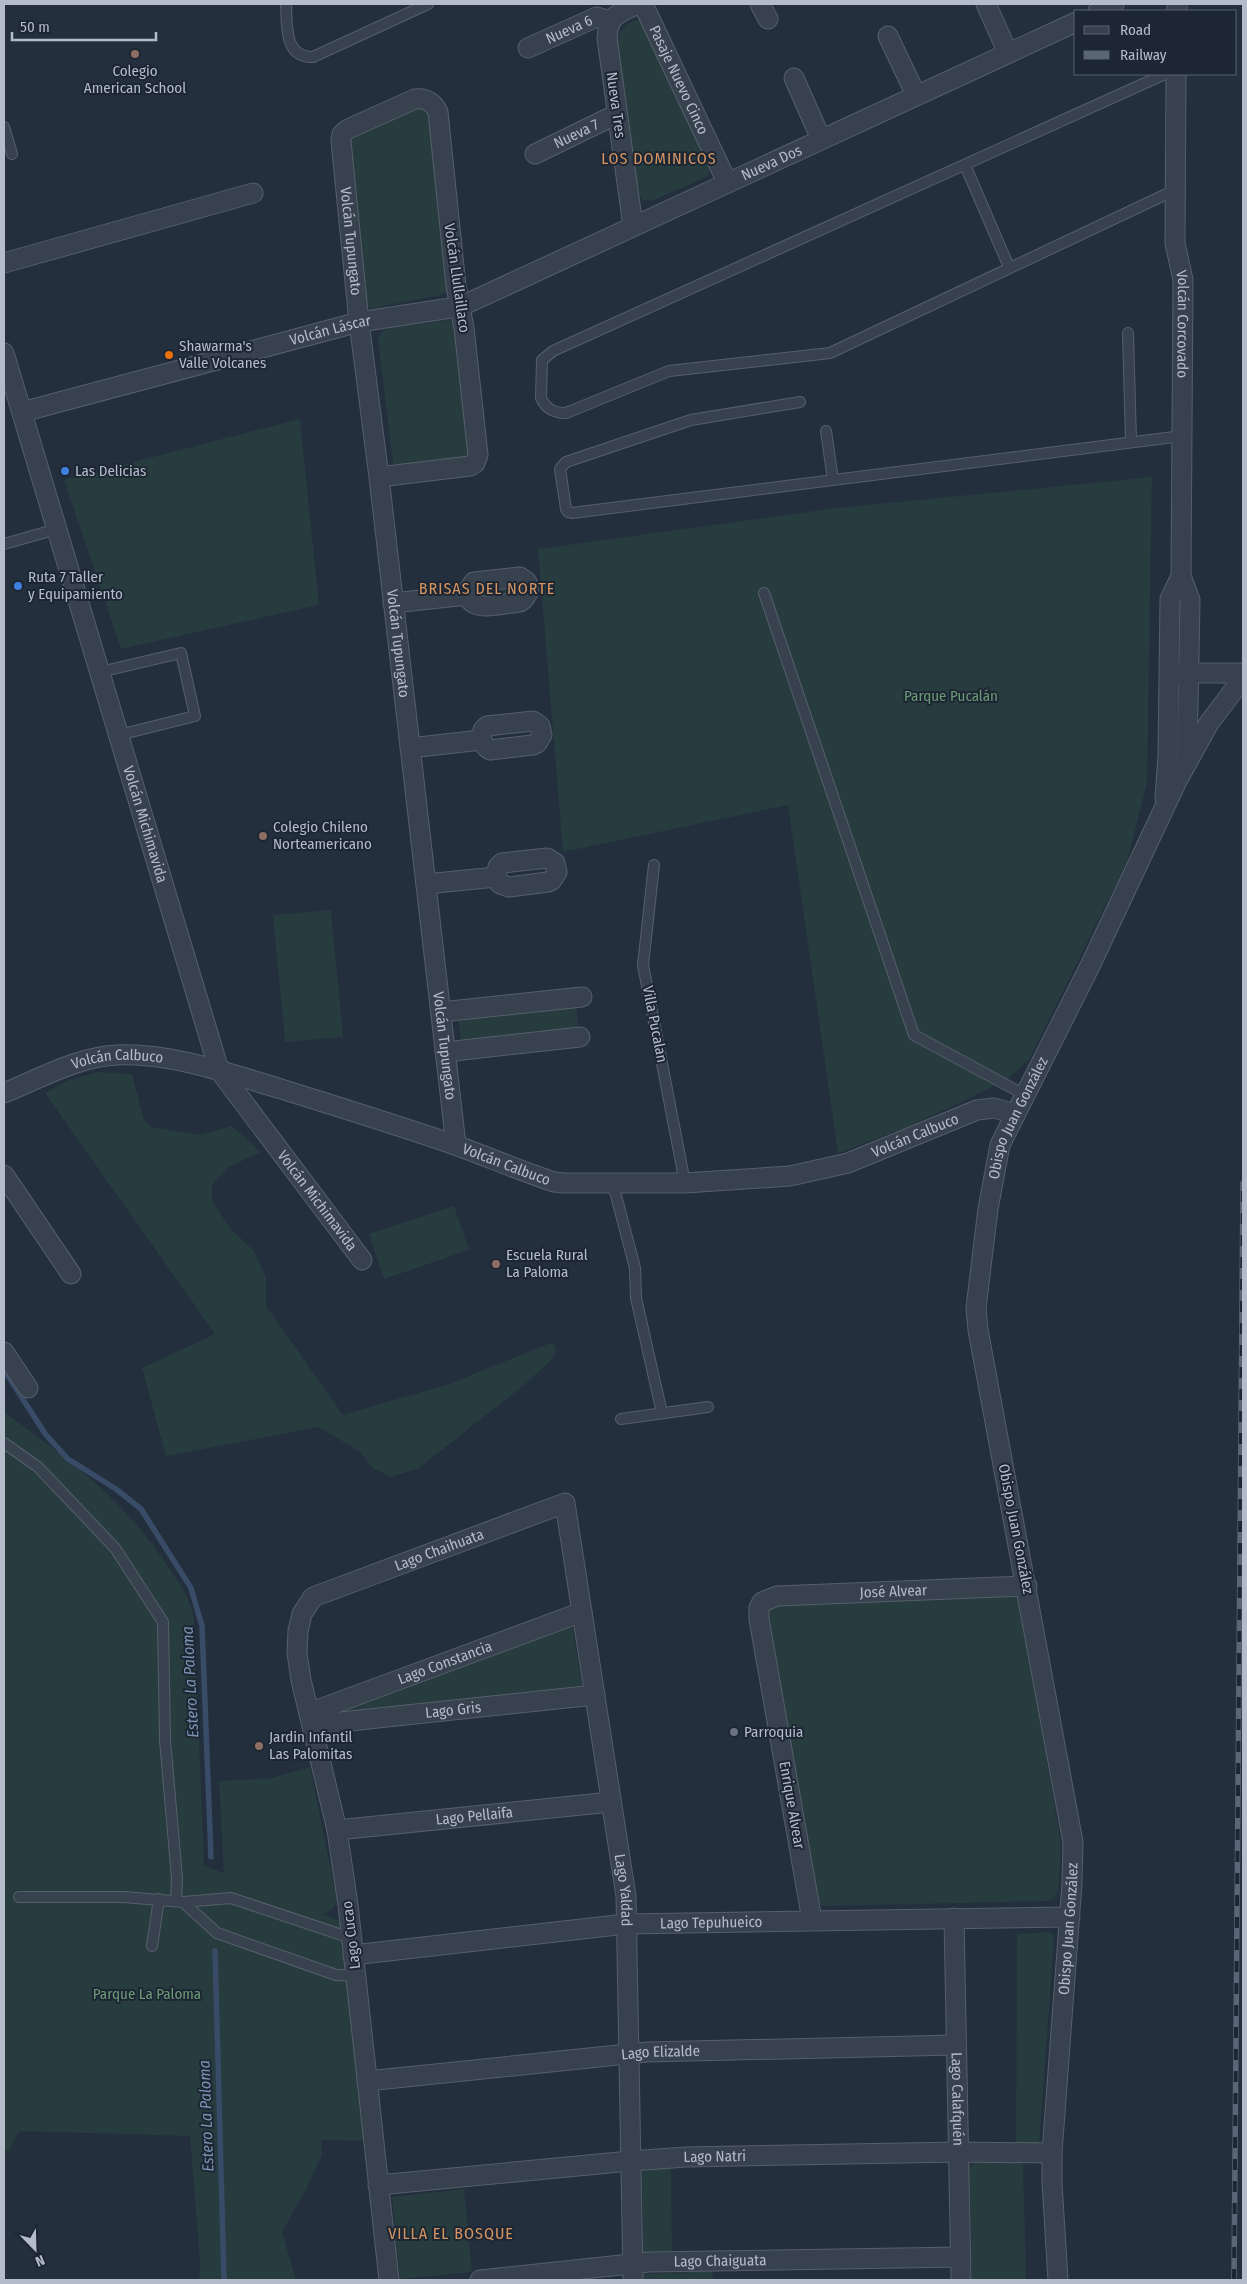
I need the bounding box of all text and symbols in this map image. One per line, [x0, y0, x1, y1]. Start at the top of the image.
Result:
scale bar [12, 10, 156, 42]
legend [1074, 10, 1237, 75]
street label: Nueva 6 [543, 11, 595, 48]
text: 50 m [20, 18, 50, 36]
text: Road [1120, 21, 1151, 39]
street label: Pasaje Nuevo Cinco [645, 23, 712, 137]
text: Railway [1120, 46, 1167, 64]
marker: Colegio American School [129, 48, 141, 60]
place label: Colegio American School [84, 62, 186, 97]
street label: Nueva Tres [602, 71, 630, 139]
street label: Nueva 7 [551, 115, 602, 152]
street label: Nueva Dos [738, 141, 805, 184]
district label: LOS DOMINICOS [601, 149, 717, 168]
street label: Volcán Tupungato [337, 186, 365, 296]
street label: Volcán Llullaillaco [440, 222, 474, 334]
street label: Volcán Corcovado [1172, 269, 1192, 378]
street label: Volcán Láscar [288, 311, 373, 349]
place label: Shawarma's Valle Volcanes [179, 337, 266, 372]
marker: Shawarma's Valle Volcanes [163, 349, 175, 361]
place label: Las Delicias [75, 462, 146, 480]
marker: Las Delicias [59, 465, 71, 477]
place label: Ruta 7 Taller y Equipamiento [28, 568, 123, 603]
district label: BRISAS DEL NORTE [419, 579, 555, 598]
marker: Ruta 7 Taller y Equipamiento [12, 580, 24, 592]
street label: Volcán Tupungato [383, 588, 413, 699]
park label: Parque Pucalán [904, 687, 998, 705]
street label: Volcán Michimavida [119, 764, 171, 885]
place label: Colegio Chileno Norteamericano [273, 818, 372, 853]
marker: Colegio Chileno Norteamericano [257, 830, 269, 842]
street label: Villa Pucalan [639, 984, 671, 1064]
street label: Volcán Tupungato [429, 991, 460, 1101]
street label: Volcán Calbuco [69, 1046, 165, 1073]
street label: Obispo Juan González [985, 1054, 1052, 1181]
street label: Volcán Calbuco [869, 1109, 962, 1161]
street label: Volcán Calbuco [460, 1140, 553, 1189]
street label: Volcán Michimavida [274, 1147, 361, 1254]
place label: Escuela Rural La Paloma [506, 1246, 588, 1281]
marker: Escuela Rural La Paloma [490, 1258, 502, 1270]
street label: Obispo Juan González [995, 1462, 1037, 1596]
street label: Lago Chaihuata [392, 1525, 486, 1575]
street label: José Alvear [859, 1581, 928, 1602]
water label: Estero La Paloma [178, 1626, 202, 1738]
street label: Lago Constancia [395, 1637, 495, 1688]
street label: Lago Gris [424, 1698, 482, 1722]
place label: Parroquia [744, 1723, 803, 1741]
marker: Parroquia [728, 1726, 740, 1738]
place label: Jardin Infantil Las Palomitas [269, 1728, 353, 1763]
marker: Jardin Infantil Las Palomitas [253, 1740, 265, 1752]
street label: Enrique Alvear [775, 1760, 809, 1851]
street label: Lago Pellaifa [435, 1803, 514, 1829]
street label: Lago Yaldad [611, 1853, 636, 1927]
street label: Obispo Juan González [1055, 1863, 1081, 1995]
street label: Lago Cucao [338, 1900, 364, 1970]
street label: Lago Tepuhueico [660, 1913, 763, 1932]
park label: Parque La Paloma [93, 1985, 201, 2003]
street label: Lago Elizalde [620, 2042, 700, 2064]
street label: Lago Calafquén [948, 2052, 967, 2146]
water label: Estero La Paloma [195, 2060, 217, 2172]
street label: Lago Natri [683, 2147, 746, 2166]
north arrow [10, 2224, 60, 2274]
district label: VILLA EL BOSQUE [388, 2224, 514, 2243]
text: N [33, 2251, 47, 2270]
street label: Lago Chaiguata [673, 2251, 767, 2271]

